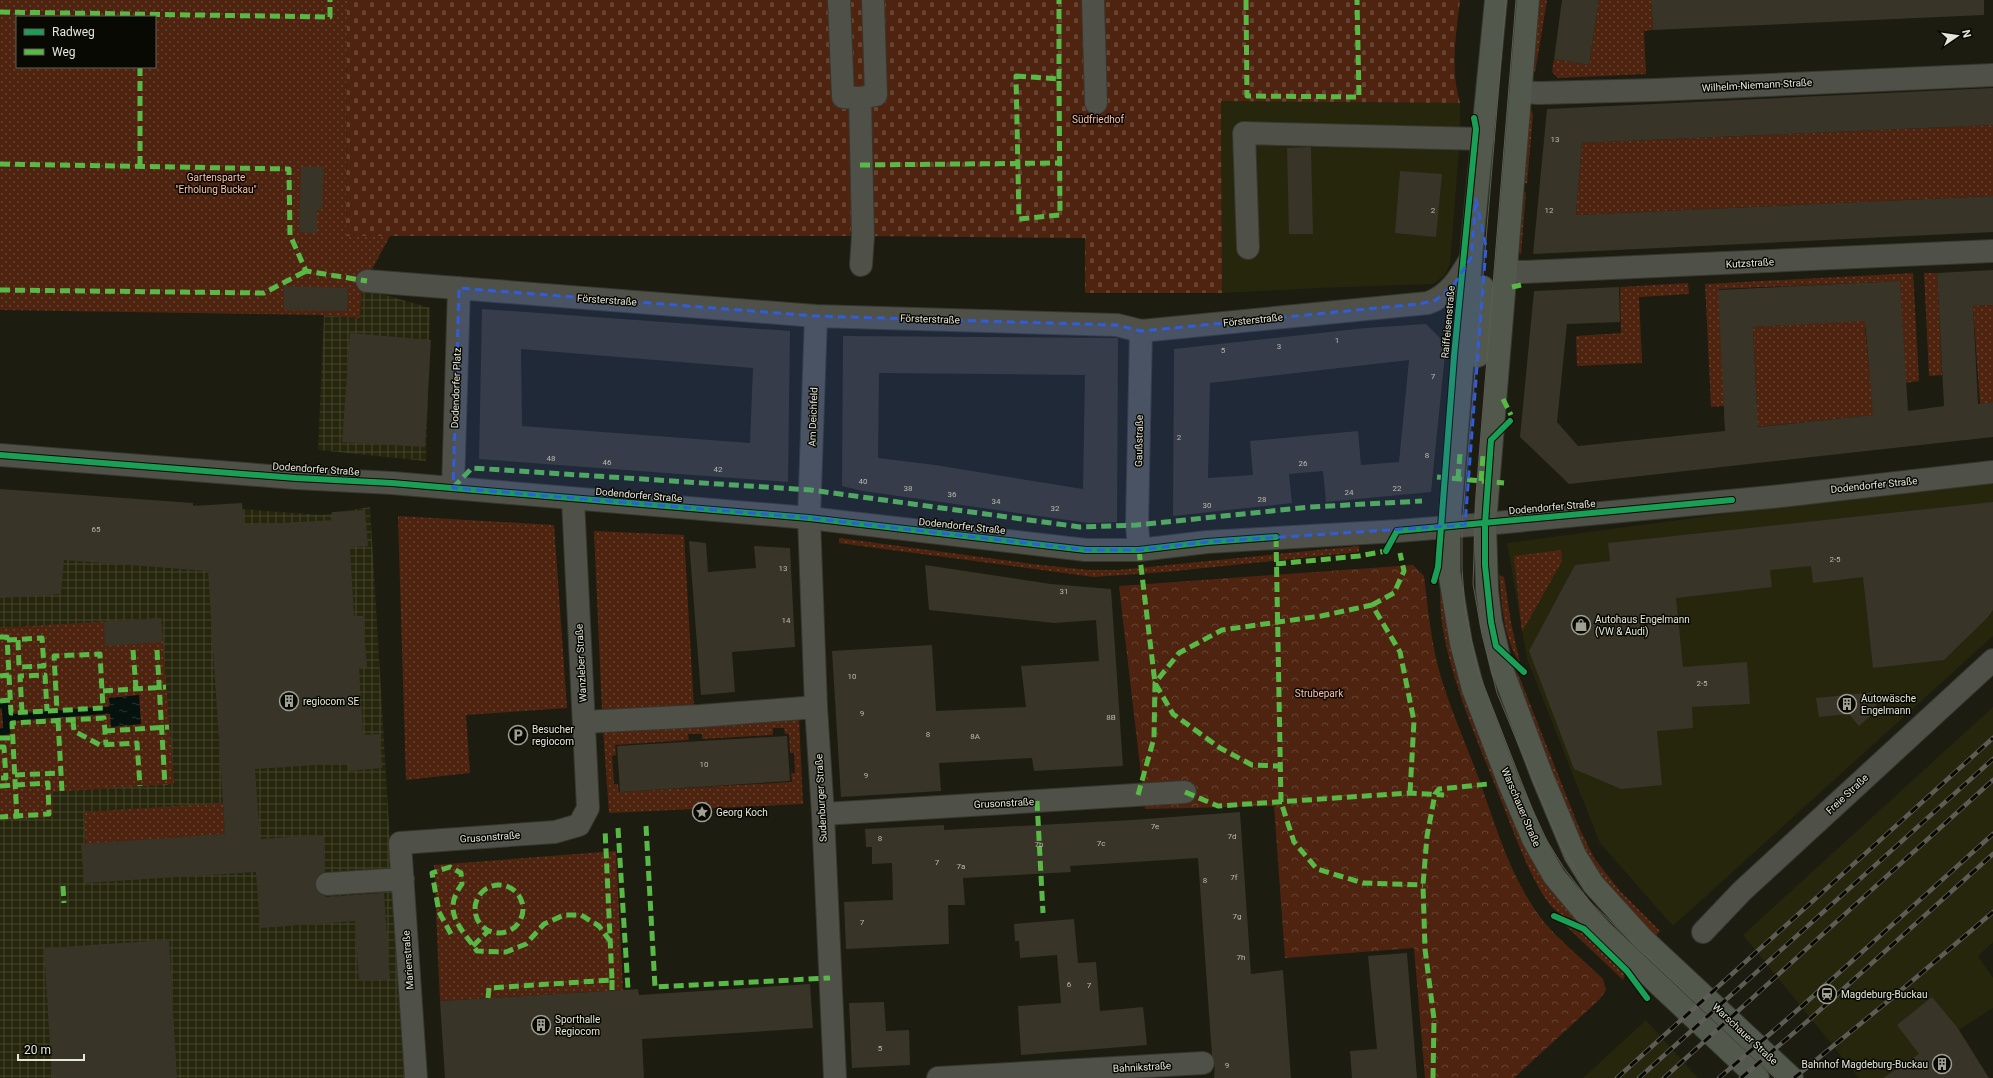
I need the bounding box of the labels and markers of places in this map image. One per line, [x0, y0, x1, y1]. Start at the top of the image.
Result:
shop icon: Autohaus Engelmann (VW & Audi) [1570, 614, 1592, 636]
place label: Autohaus Engelmann (VW & Audi) [1595, 614, 1690, 638]
building icon: regiocom SE [278, 690, 300, 712]
building icon: Autowäsche Engelmann [1836, 693, 1858, 715]
place label: Autowäsche Engelmann [1861, 693, 1916, 716]
place label: regiocom SE [303, 696, 359, 707]
parking icon: Besucher regiocom [507, 724, 529, 746]
place label: Besucher regiocom [532, 724, 574, 747]
place icon: Georg Koch [691, 801, 713, 823]
place label: Georg Koch [716, 807, 768, 818]
station icon: Magdeburg-Buckau [1816, 983, 1838, 1005]
place label: Magdeburg-Buckau [1841, 989, 1928, 1000]
building icon: Sporthalle Regiocom [530, 1014, 552, 1036]
place label: Sporthalle Regiocom [555, 1014, 600, 1037]
building icon: Bahnhof Magdeburg-Buckau [1931, 1053, 1953, 1075]
place label: Bahnhof Magdeburg-Buckau [1802, 1059, 1928, 1070]

